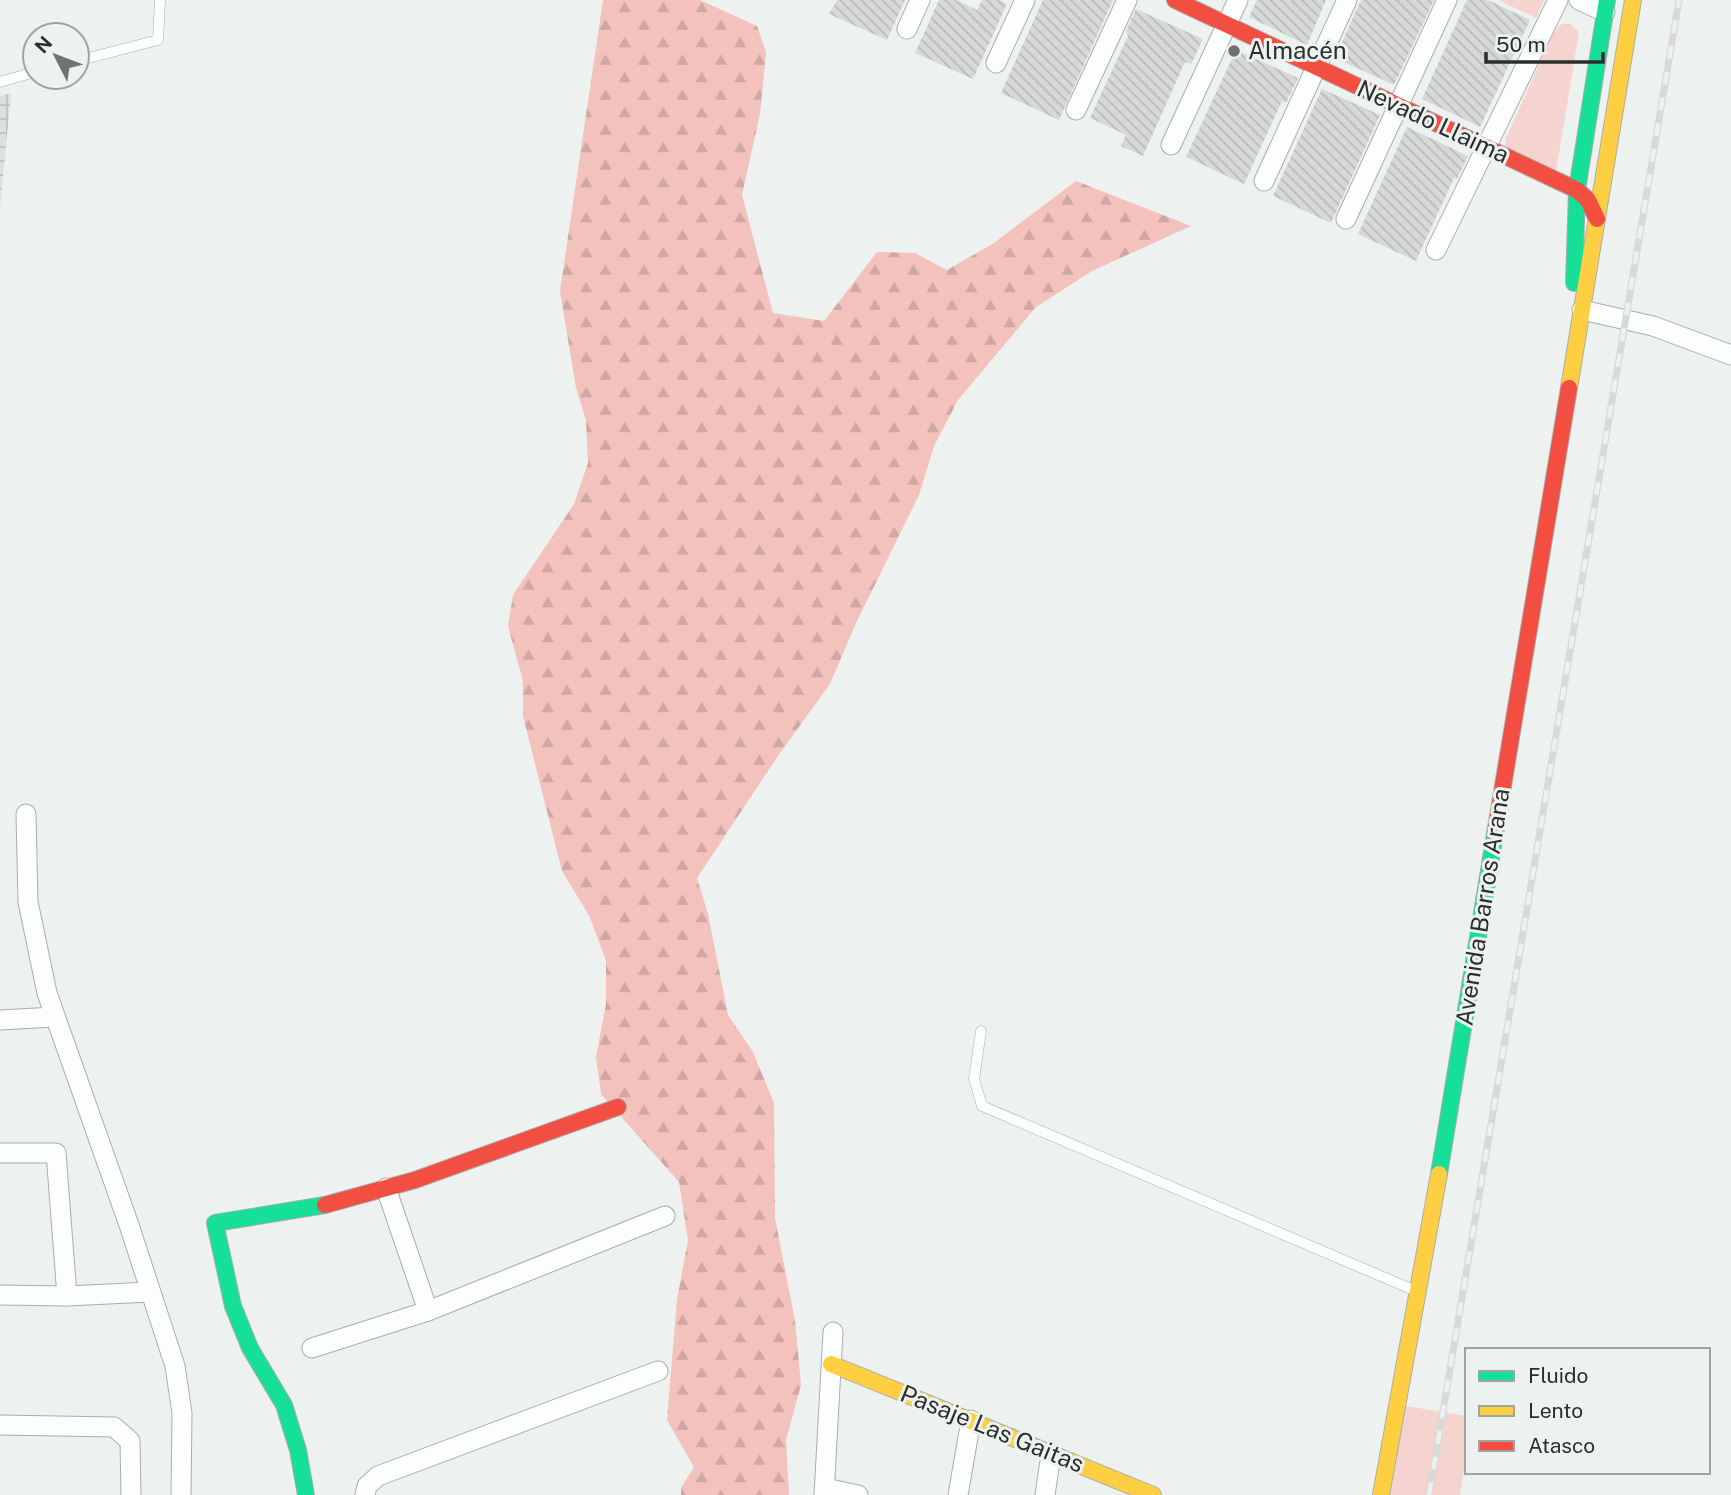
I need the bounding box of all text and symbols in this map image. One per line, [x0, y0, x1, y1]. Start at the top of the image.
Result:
north arrow [21, 21, 91, 91]
scale bar [1486, 21, 1603, 65]
text: N [30, 32, 57, 58]
text: 50 m [1496, 32, 1546, 57]
place label: Almacén [1248, 36, 1347, 64]
marker: Almacén [1226, 43, 1242, 59]
street label: Nevado Llaima [1353, 74, 1514, 169]
street label: Avenida Barros Arana [1449, 786, 1515, 1028]
legend [1465, 1348, 1710, 1474]
text: Fluido [1528, 1363, 1588, 1388]
street label: Pasaje Las Gaitas [897, 1379, 1088, 1478]
text: Lento [1528, 1398, 1583, 1423]
text: Atasco [1528, 1433, 1595, 1458]

